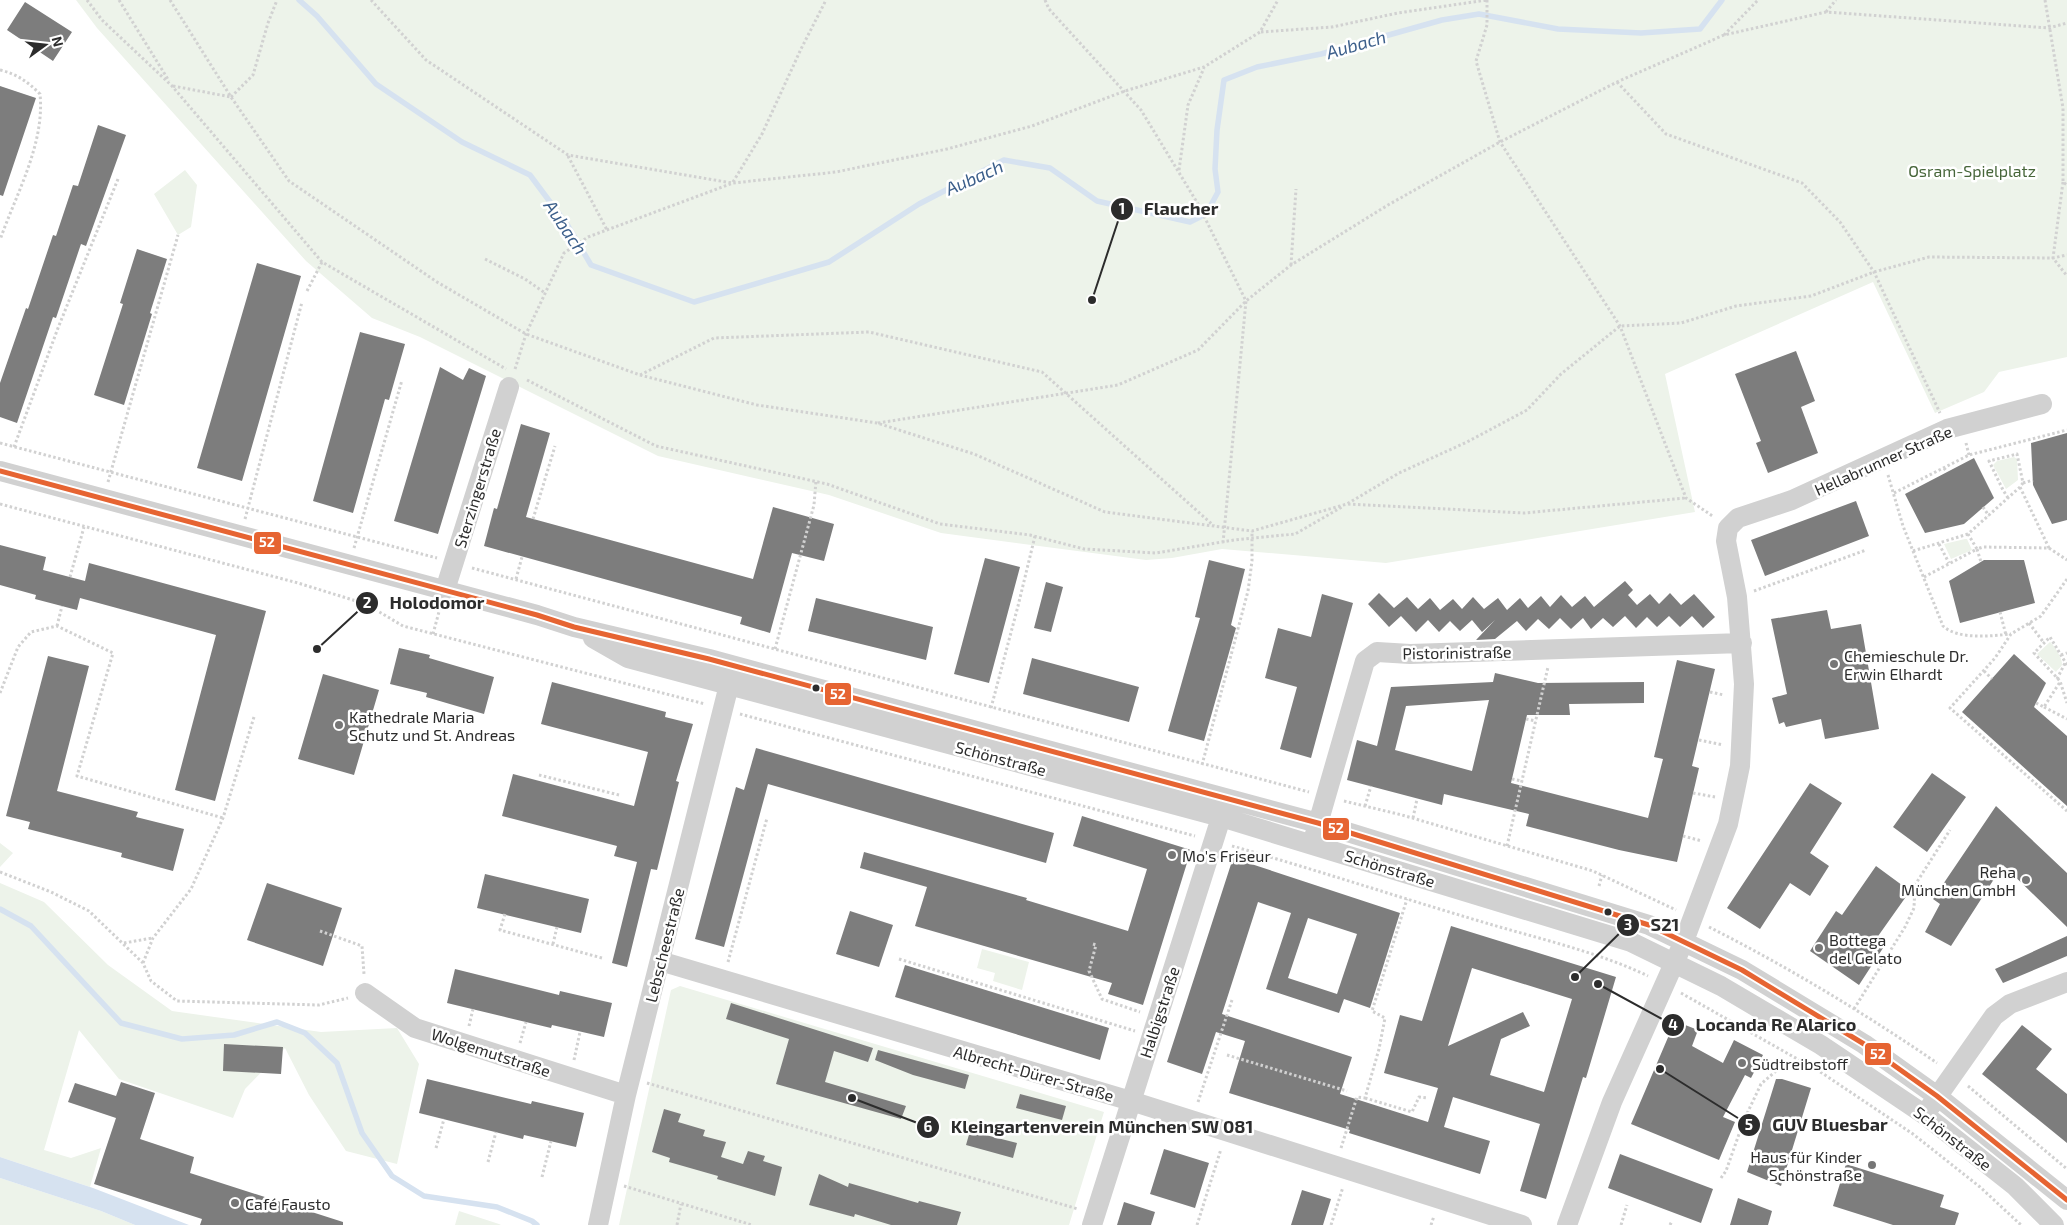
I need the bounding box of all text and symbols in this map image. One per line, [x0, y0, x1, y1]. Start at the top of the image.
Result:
north arrow [20, 20, 70, 70]
water label: Aubach [1323, 25, 1388, 63]
text: N [49, 34, 68, 49]
water label: Aubach [941, 155, 1006, 200]
park label: Osram-Spielplatz [1908, 161, 2036, 180]
callout: Flaucher [1109, 192, 1229, 225]
water label: Aubach [539, 195, 592, 258]
text: Flaucher [1144, 197, 1219, 219]
text: 1 [1119, 199, 1125, 217]
street label: Hellabrunner Straße [1811, 421, 1955, 499]
street label: Sterzingerstraße [450, 426, 504, 550]
line badge: 52 [253, 531, 282, 555]
text: 52 [259, 533, 275, 550]
callout: Holodomor [354, 586, 495, 619]
text: Holodomor [389, 591, 485, 613]
text: 2 [363, 593, 372, 611]
street label: Pistorinistraße [1402, 642, 1512, 662]
place label: Chemieschule Dr. Erwin Elhardt [1844, 646, 1969, 683]
marker: Chemieschule Dr. Erwin Elhardt [1828, 658, 1840, 670]
line badge: 52 [824, 682, 852, 706]
unlabelled marker [811, 683, 821, 693]
text: 52 [830, 685, 846, 702]
place label: Kathedrale Maria Schutz und St. Andreas [349, 707, 515, 744]
marker: Kathedrale Maria Schutz und St. Andreas [333, 719, 345, 731]
street label: Schönstraße [953, 737, 1049, 779]
line badge: 52 [1322, 817, 1350, 841]
text: 52 [1328, 819, 1344, 836]
street label: Schönstraße [1343, 845, 1437, 891]
place label: Mo's Friseur [1182, 846, 1271, 865]
marker: Mo's Friseur [1166, 849, 1178, 861]
place label: Reha München GmbH [1901, 862, 2016, 899]
marker: Reha München GmbH [2020, 874, 2032, 886]
street label: Lebscheestraße [641, 886, 687, 1004]
unlabelled marker [1603, 907, 1613, 917]
callout: S21 [1616, 908, 1690, 941]
text: S21 [1651, 913, 1679, 935]
text: 3 [1624, 915, 1632, 933]
place label: Bottega del Gelato [1829, 930, 1902, 967]
marker: Bottega del Gelato [1813, 942, 1825, 954]
street label: Halbigstraße [1135, 964, 1183, 1060]
callout: Locanda Re Alarico [1660, 1008, 1866, 1041]
text: Locanda Re Alarico [1696, 1013, 1856, 1035]
text: 4 [1668, 1015, 1678, 1033]
street label: Wolgemutstraße [429, 1024, 553, 1080]
street label: Albrecht-Dürer-Straße [952, 1041, 1116, 1105]
line badge: 52 [1864, 1042, 1892, 1066]
text: 52 [1870, 1045, 1886, 1062]
place label: Südtreibstoff [1752, 1054, 1849, 1073]
marker: Südtreibstoff [1736, 1057, 1748, 1069]
street label: Schönstraße [1910, 1102, 1996, 1174]
callout: GUV Bluesbar [1737, 1108, 1897, 1141]
callout: Kleingartenverein München SW 081 [915, 1111, 1263, 1144]
text: GUV Bluesbar [1772, 1113, 1888, 1135]
text: Kleingartenverein München SW 081 [951, 1115, 1253, 1137]
text: 5 [1745, 1115, 1753, 1133]
text: 6 [924, 1117, 933, 1135]
place label: Haus für Kinder Schönstraße [1750, 1147, 1863, 1184]
marker: Haus für Kinder Schönstraße [1866, 1159, 1878, 1171]
place label: Café Fausto [245, 1194, 331, 1213]
marker: Café Fausto [229, 1197, 241, 1209]

